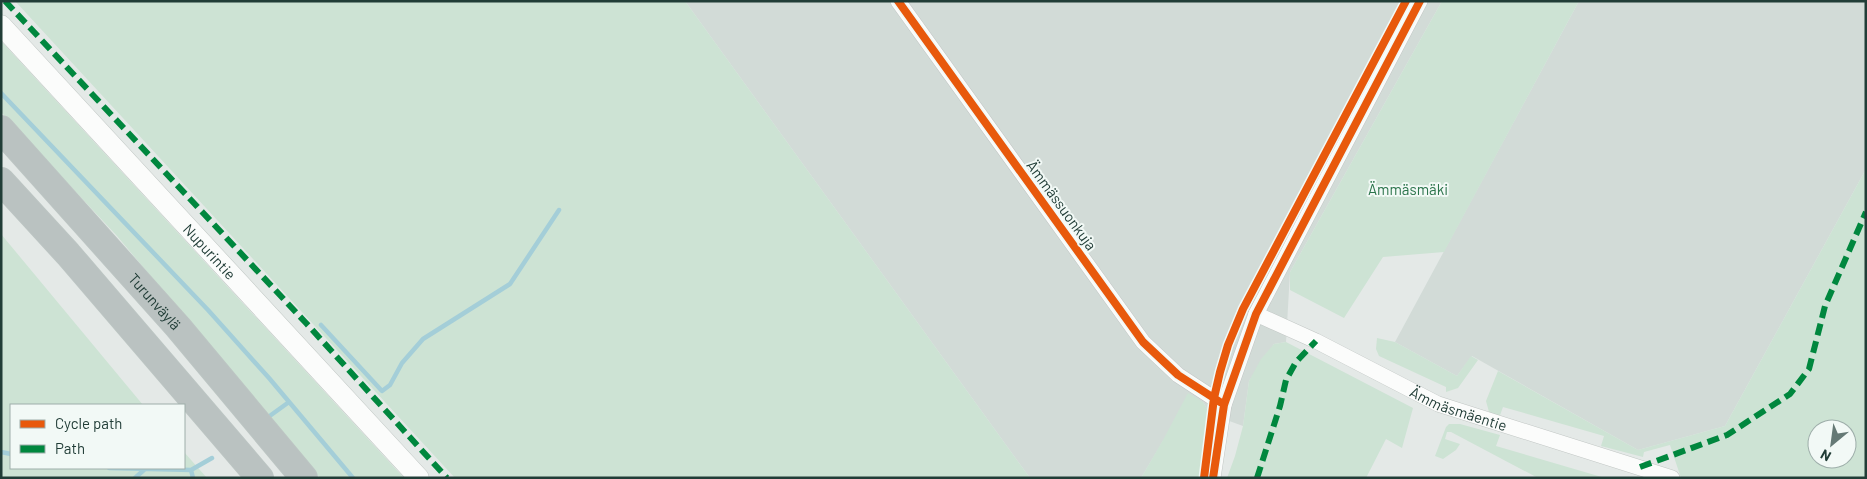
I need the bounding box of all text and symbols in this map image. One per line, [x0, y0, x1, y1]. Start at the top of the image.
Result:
street label: Ämmässuonkuja [1023, 156, 1101, 254]
park label: Ämmäsmäki [1368, 180, 1448, 198]
street label: Nupurintie [180, 220, 240, 283]
street label: Turunväylä [125, 269, 185, 333]
street label: Ämmäsmäentie [1407, 382, 1509, 434]
legend [10, 404, 185, 469]
text: Cycle path [55, 414, 122, 432]
north arrow [1807, 419, 1857, 469]
text: Path [55, 439, 85, 457]
text: N [1817, 446, 1834, 465]

